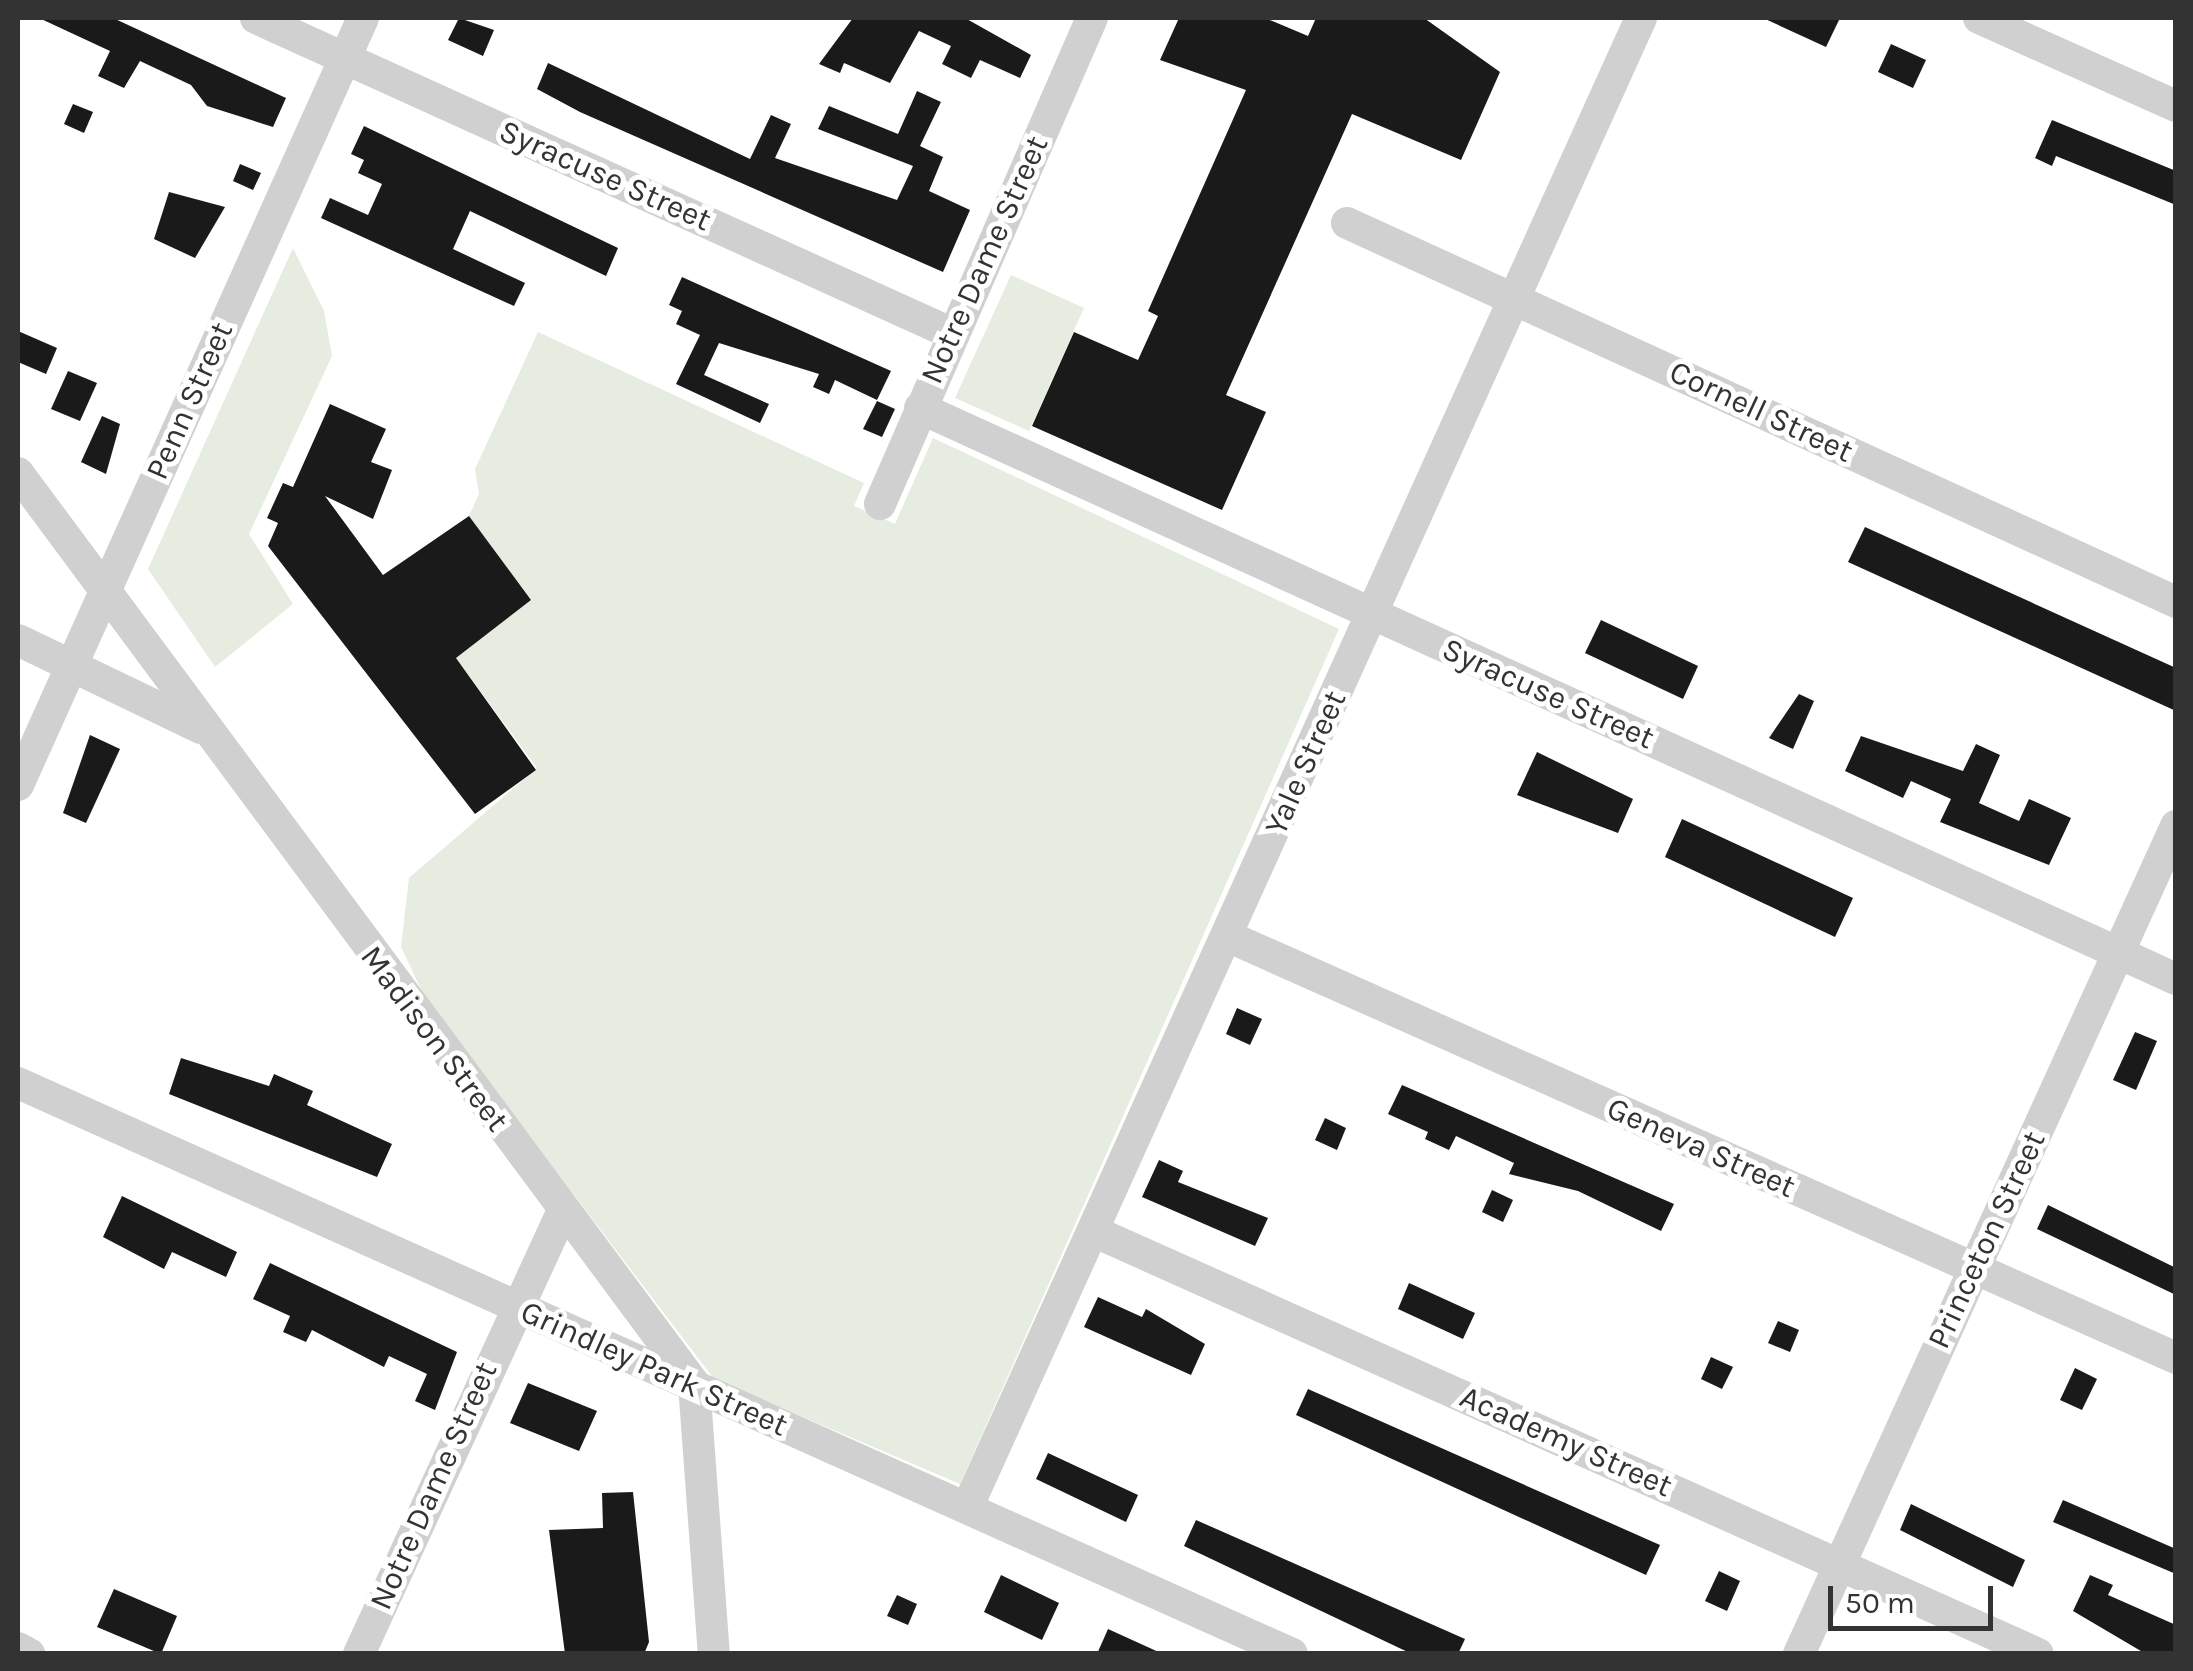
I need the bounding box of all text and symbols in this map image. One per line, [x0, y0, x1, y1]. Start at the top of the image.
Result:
street label: Syracuse Street [493, 112, 717, 240]
street label: Notre Dame Street [913, 130, 1057, 390]
street label: Penn Street [138, 316, 242, 486]
street label: Cornell Street [1663, 353, 1859, 471]
street label: Syracuse Street [1436, 630, 1660, 758]
street label: Yale Street [1257, 685, 1355, 841]
street label: Madison Street [352, 939, 516, 1139]
street label: Geneva Street [1601, 1089, 1801, 1207]
street label: Princeton Street [1920, 1125, 2054, 1355]
street label: Grindley Park Street [515, 1293, 793, 1445]
street label: Notre Dame Street [362, 1356, 506, 1616]
street label: Academy Street [1454, 1378, 1678, 1506]
scale bar [1833, 1566, 1998, 1628]
text: 50 m [1845, 1585, 1915, 1621]

